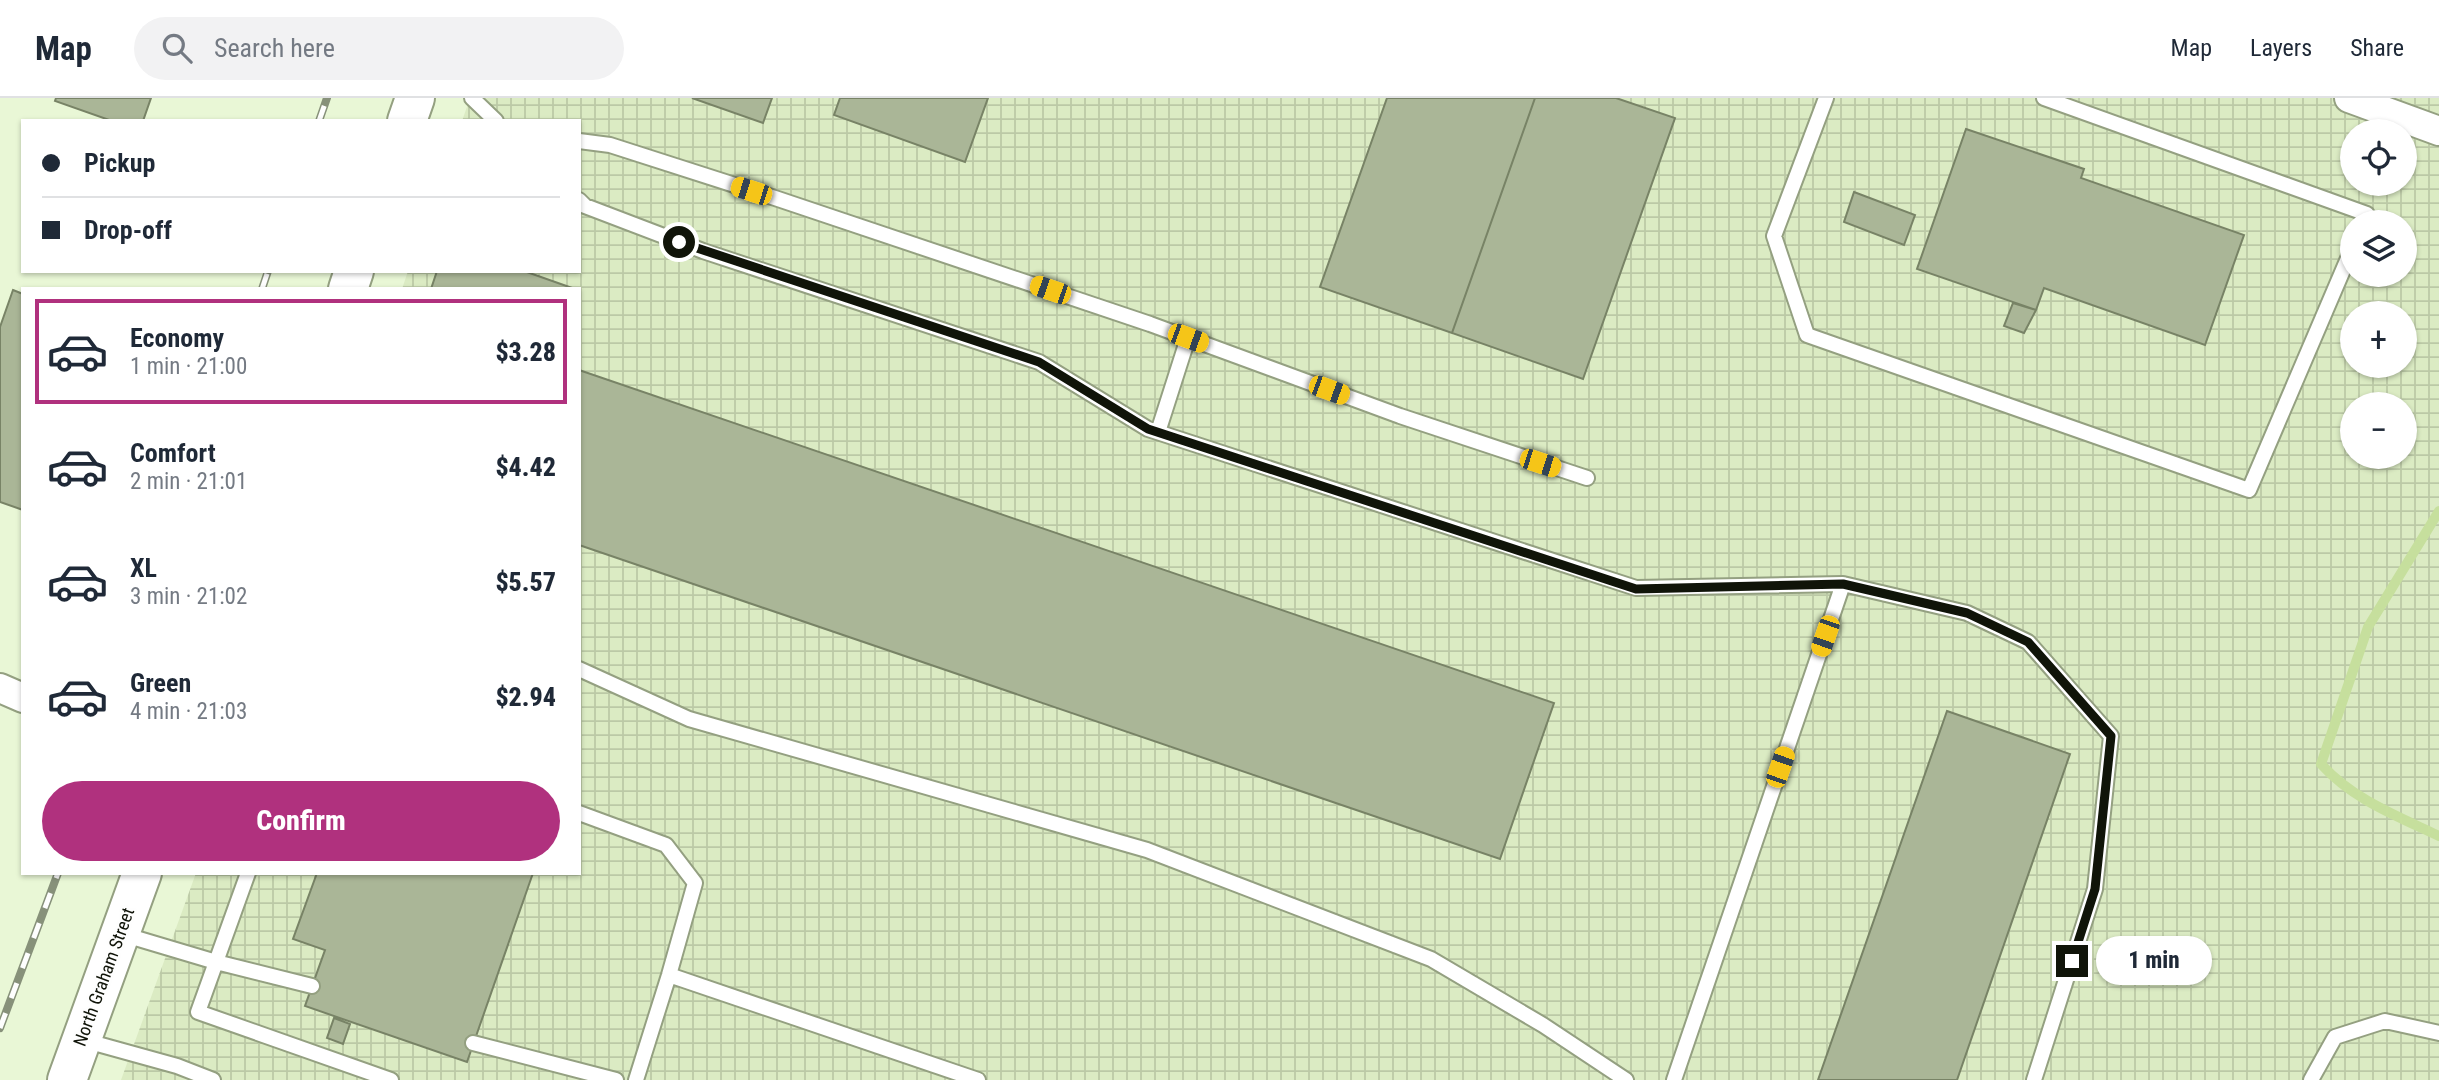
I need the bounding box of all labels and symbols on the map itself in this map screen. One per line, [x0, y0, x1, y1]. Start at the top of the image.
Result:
car [728, 175, 775, 207]
route start [663, 226, 695, 258]
car [1027, 273, 1074, 307]
car [1165, 321, 1212, 355]
car [1306, 373, 1353, 407]
car [1517, 447, 1564, 479]
car [1809, 613, 1842, 659]
car [1764, 744, 1797, 790]
street label: North Graham Street [69, 905, 138, 1049]
callout: 1 min [2096, 936, 2212, 986]
route end [2056, 945, 2088, 977]

